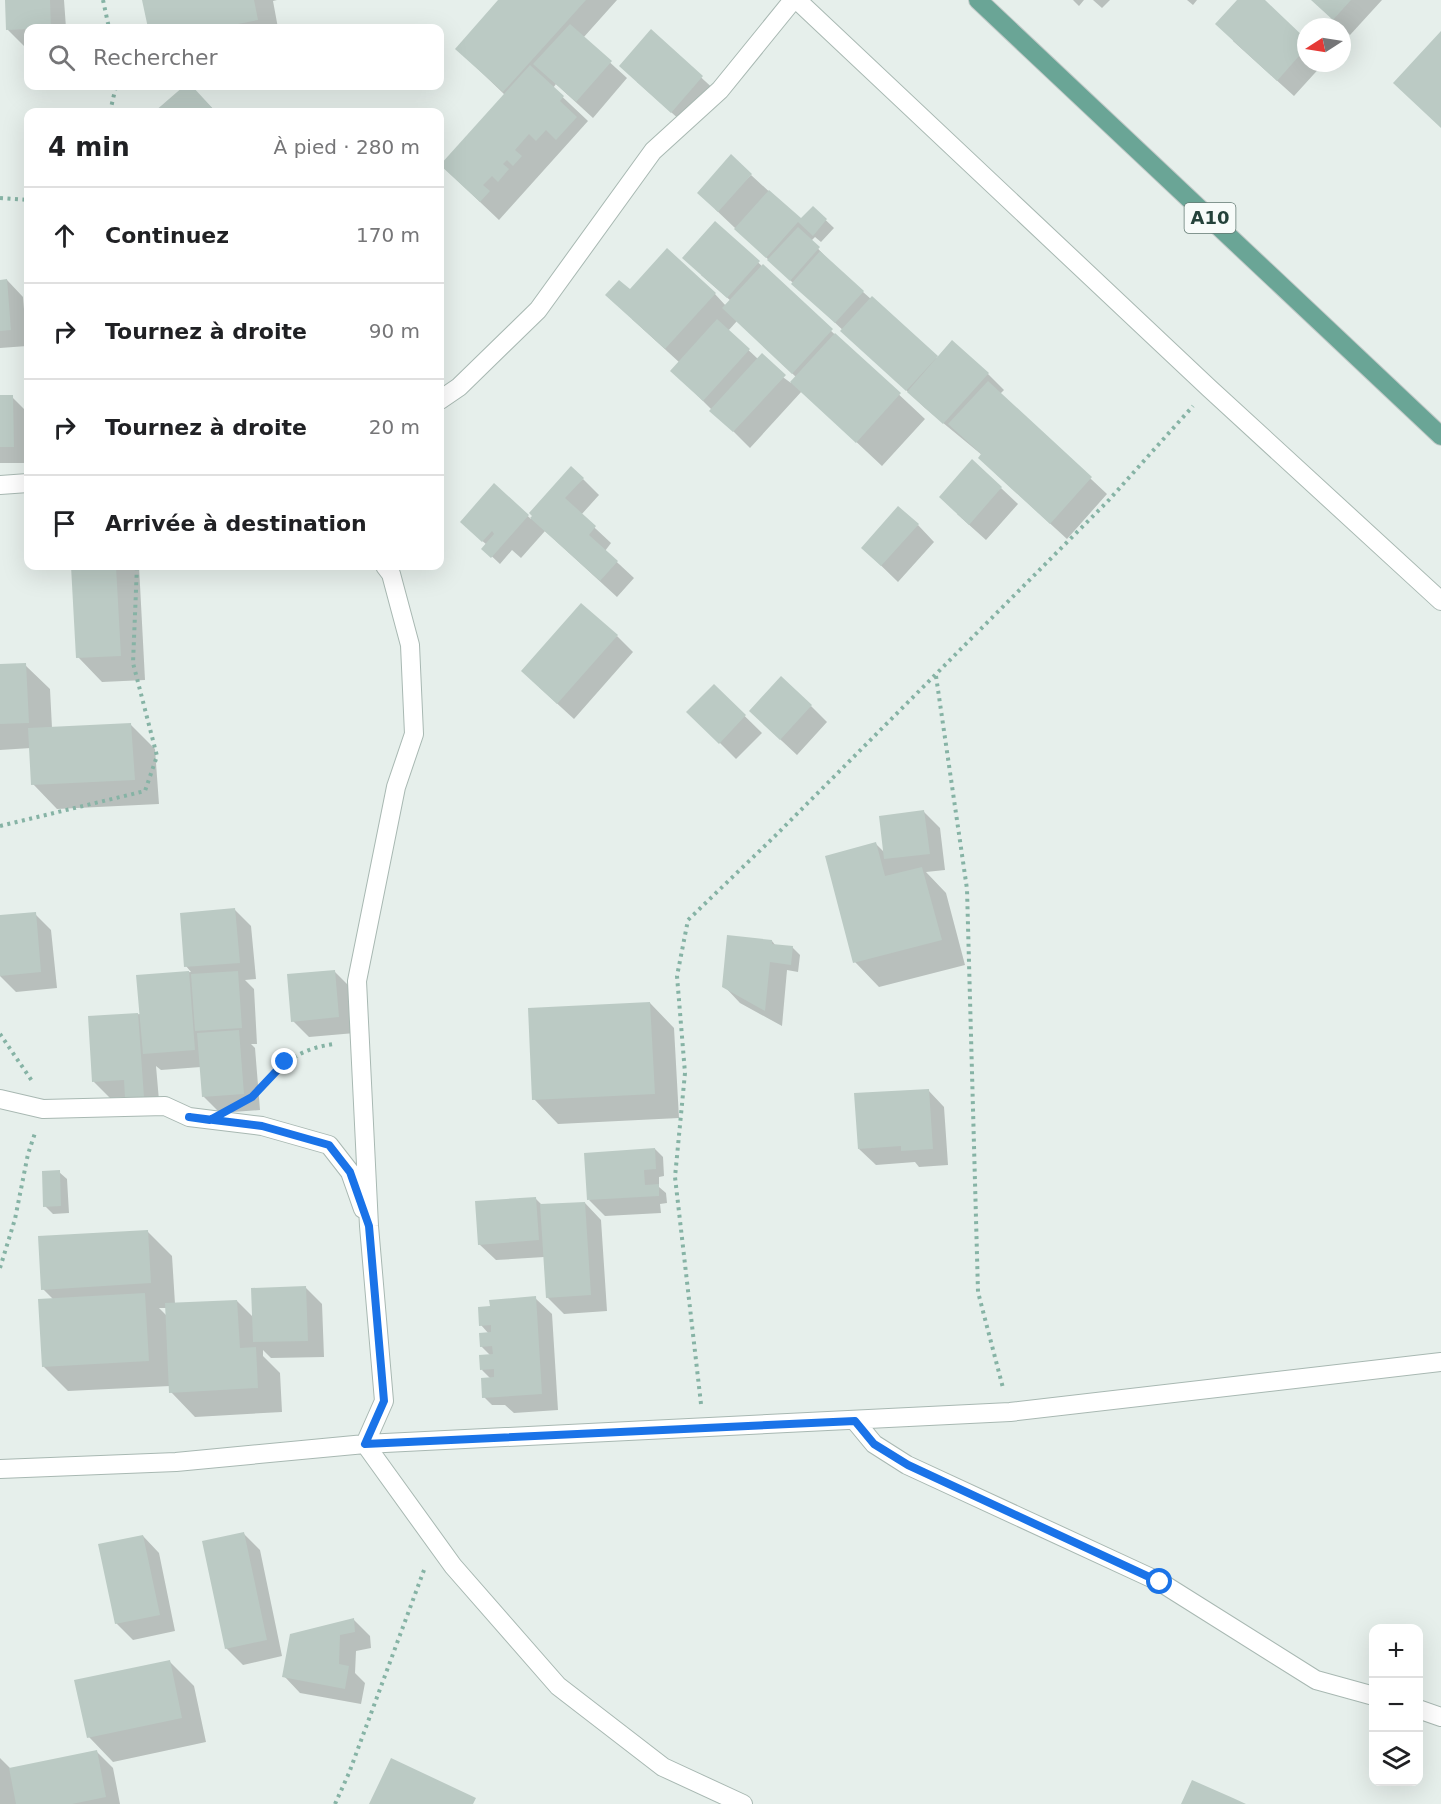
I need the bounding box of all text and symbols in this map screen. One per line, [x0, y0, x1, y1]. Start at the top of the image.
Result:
north arrow [1297, 18, 1351, 72]
search box [24, 24, 444, 90]
icon: search [45, 41, 78, 74]
text: Rechercher [93, 45, 218, 70]
text: 4 min [48, 132, 130, 162]
text: À pied · 280 m [274, 135, 420, 159]
road number: A10 [1184, 203, 1236, 233]
icon: ahead [48, 219, 81, 252]
text: Continuez [105, 223, 229, 248]
text: 170 m [356, 223, 420, 247]
icon: right [48, 315, 81, 348]
text: Tournez à droite [105, 319, 307, 344]
text: 90 m [369, 319, 420, 343]
icon: right [48, 411, 81, 444]
text: Tournez à droite [105, 415, 307, 440]
text: 20 m [369, 415, 420, 439]
icon: arrive [48, 507, 81, 540]
text: Arrivée à destination [105, 511, 367, 536]
route end [271, 1048, 297, 1074]
route start [1146, 1568, 1172, 1594]
map controls [1369, 1624, 1423, 1786]
button: + [1369, 1624, 1423, 1678]
button: − [1369, 1678, 1423, 1732]
button: layers [1369, 1732, 1423, 1786]

